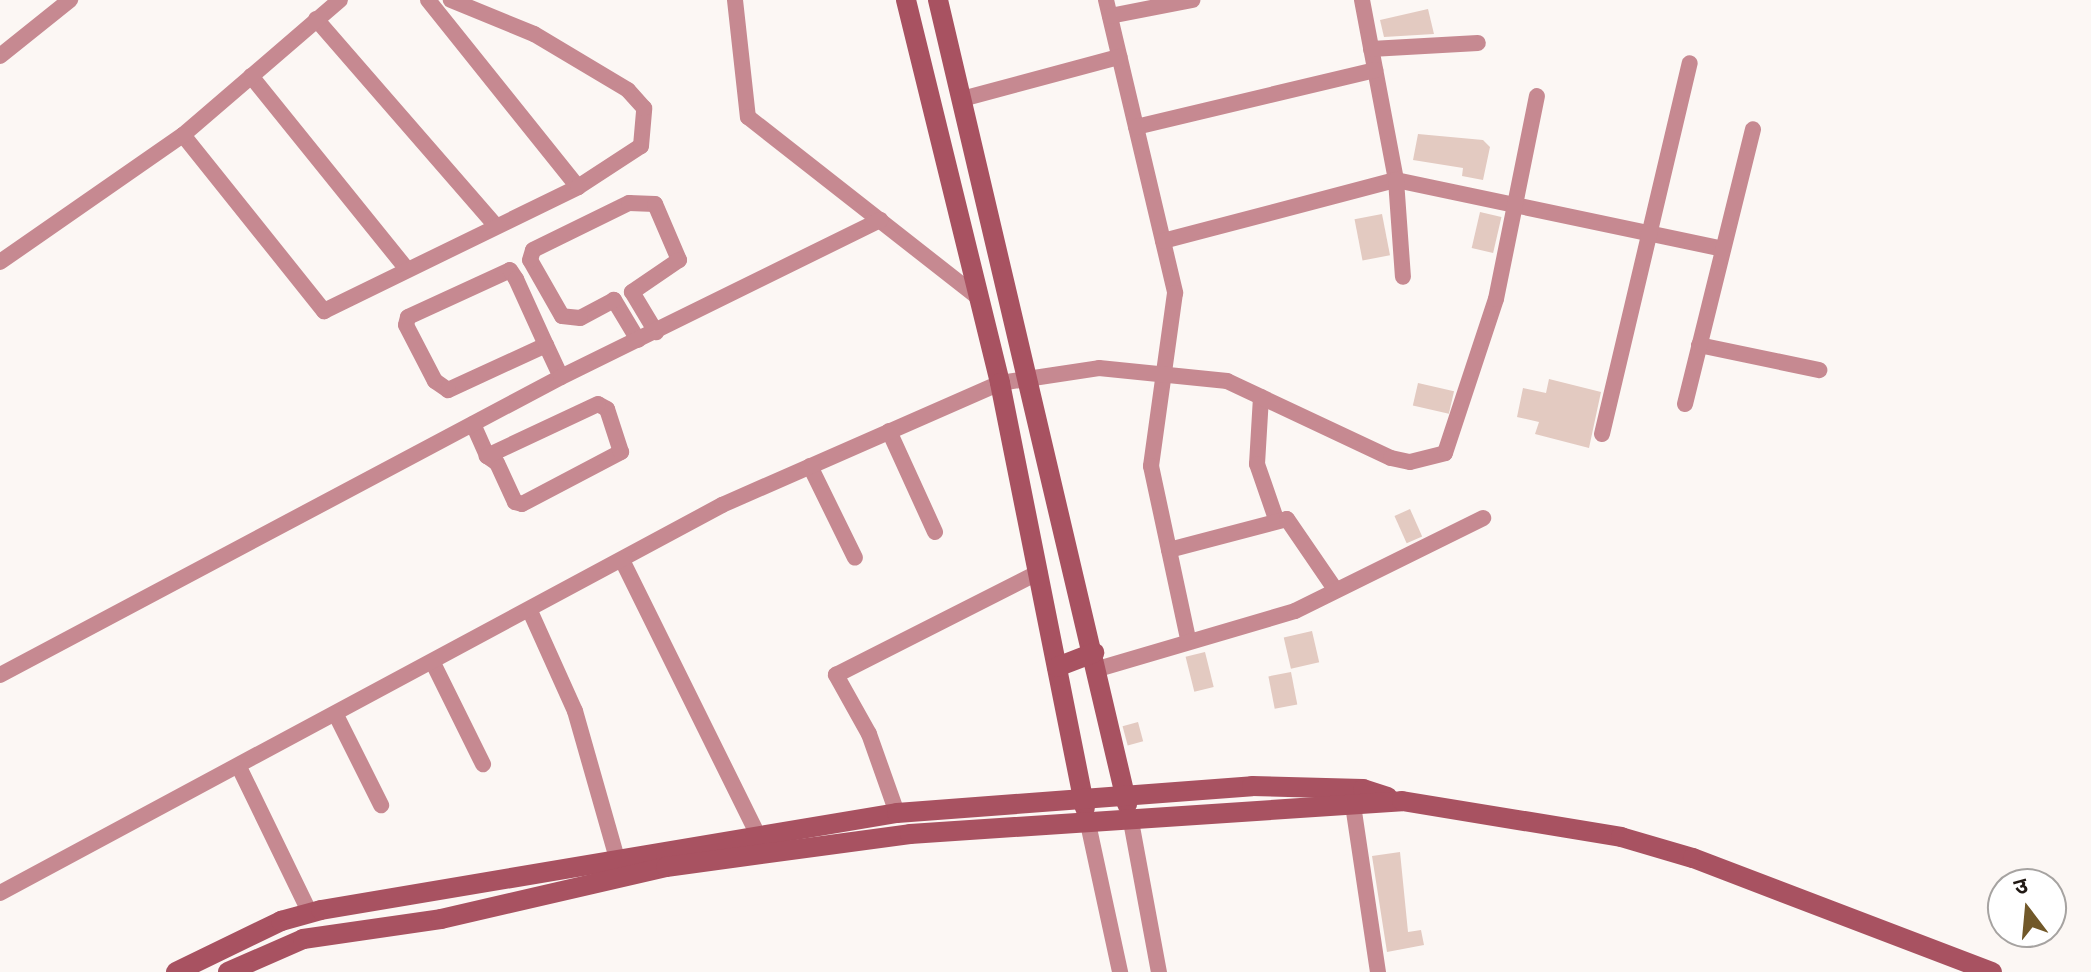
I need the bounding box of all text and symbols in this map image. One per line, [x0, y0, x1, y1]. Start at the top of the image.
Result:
north arrow [1987, 868, 2067, 948]
text: उ [2011, 872, 2031, 901]

